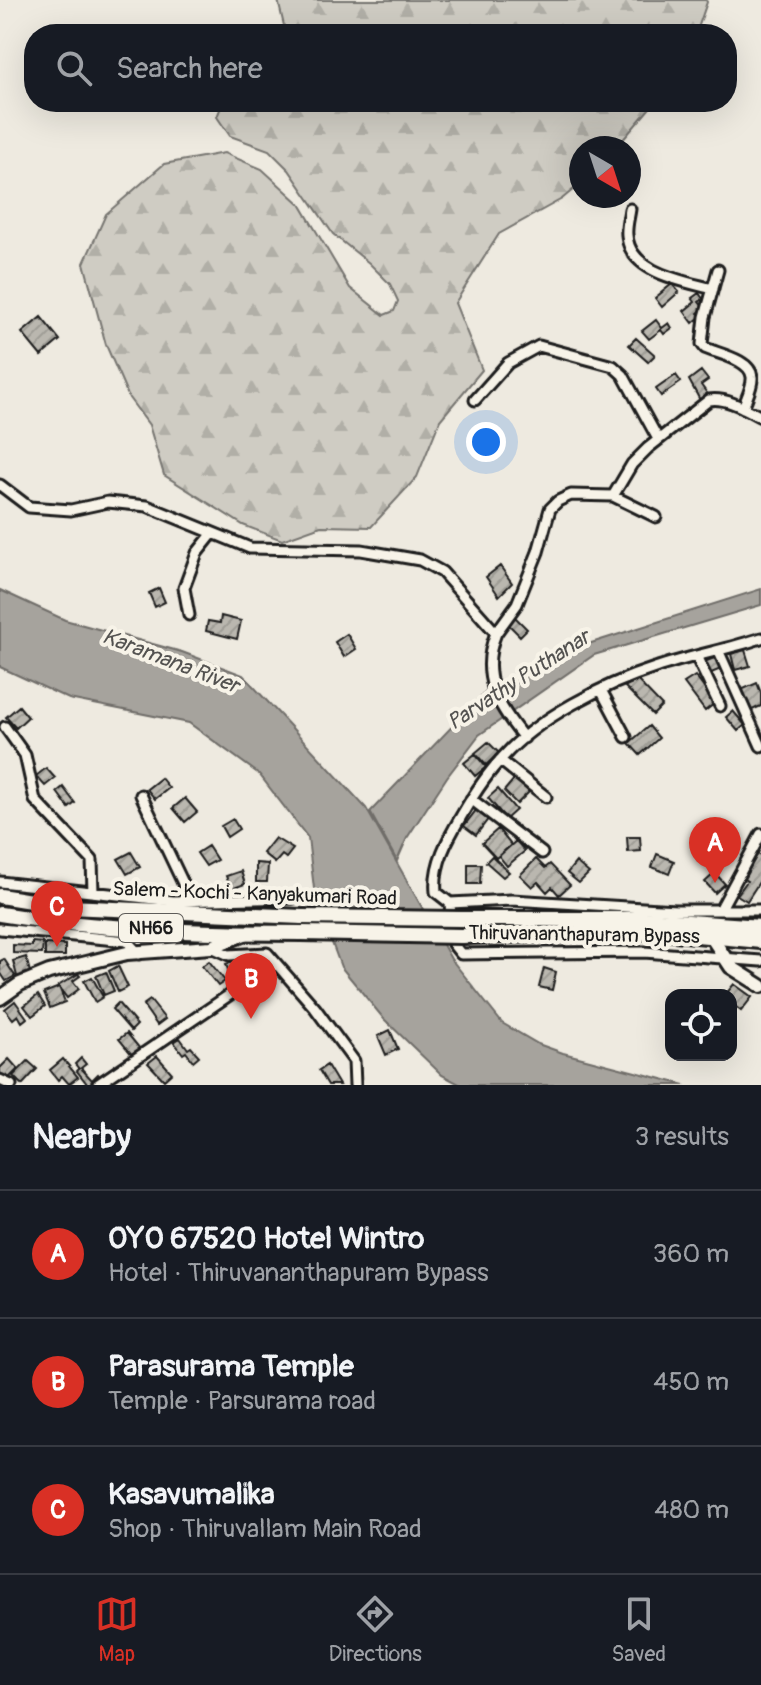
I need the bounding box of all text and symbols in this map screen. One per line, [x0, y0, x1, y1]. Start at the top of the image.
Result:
search box [24, 24, 737, 112]
icon: search [52, 46, 96, 90]
text: Search here [116, 50, 263, 87]
north arrow [569, 136, 641, 208]
your location [466, 422, 506, 462]
water label: Karamana River [98, 622, 246, 701]
water label: Parvathy Puthanar [442, 622, 598, 736]
pin: A [689, 817, 741, 883]
street label: Salem - Kochi - Kanyakumari Road [112, 876, 398, 911]
pin: C [31, 881, 83, 947]
road number: NH66 [119, 914, 183, 942]
street label: Thiruvananthapuram Bypass [468, 920, 700, 949]
pin: B [225, 953, 277, 1019]
map controls [665, 989, 737, 1061]
button: locate [665, 989, 737, 1061]
text: Nearby [32, 1116, 131, 1159]
text: 3 results [635, 1121, 729, 1153]
text: OYO 67520 Hotel Wintro [108, 1220, 424, 1257]
text: A [50, 1238, 66, 1270]
text: 360 m [653, 1238, 729, 1270]
text: Hotel · Thiruvananthapuram Bypass [108, 1257, 489, 1289]
text: Parasurama Temple [108, 1348, 354, 1385]
text: B [51, 1366, 65, 1398]
text: 450 m [653, 1366, 729, 1398]
text: Temple · Parsurama road [108, 1385, 376, 1417]
text: Kasavumalika [108, 1476, 275, 1513]
text: C [50, 1494, 66, 1526]
text: 480 m [654, 1494, 729, 1526]
text: Shop · Thiruvallam Main Road [108, 1513, 422, 1545]
tab: Map [95, 1592, 139, 1668]
tab: Directions [329, 1592, 422, 1668]
tab: Saved [612, 1592, 666, 1668]

